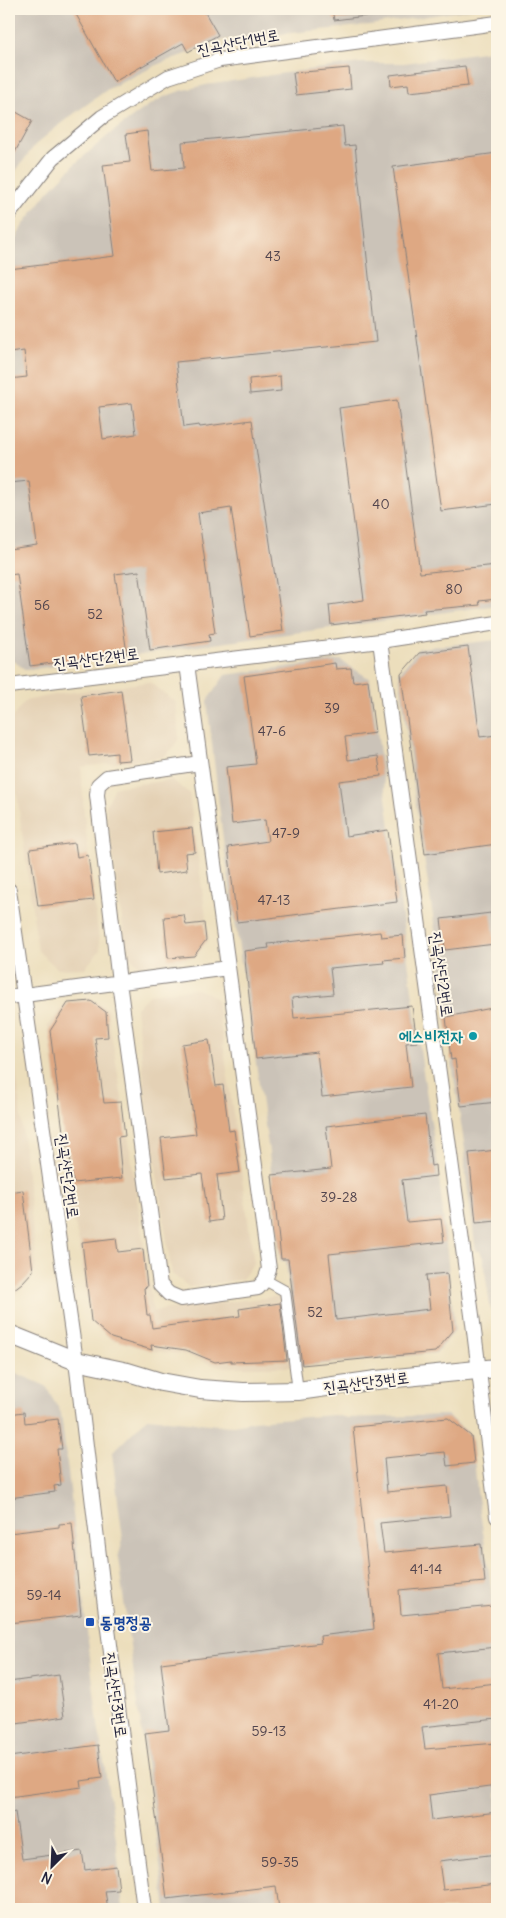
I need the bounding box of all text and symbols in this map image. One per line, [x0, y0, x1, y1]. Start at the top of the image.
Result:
street label: 진곡산단1번로 [195, 24, 281, 60]
house number: 43 [265, 247, 281, 265]
house number: 40 [372, 495, 390, 513]
house number: 80 [445, 580, 463, 598]
house number: 56 [34, 596, 50, 614]
house number: 52 [87, 605, 103, 623]
street label: 진곡산단2번로 [52, 643, 140, 673]
house number: 39 [324, 699, 340, 717]
house number: 47-6 [258, 722, 286, 740]
house number: 47-9 [272, 824, 300, 842]
house number: 47-13 [257, 891, 291, 909]
street label: 진곡산단2번로 [426, 930, 458, 1018]
place label: 에스비전자 [399, 1026, 463, 1046]
marker: 에스비전자 [467, 1030, 479, 1042]
street label: 진곡산단2번로 [52, 1132, 84, 1220]
house number: 39-28 [320, 1188, 358, 1206]
house number: 52 [307, 1303, 323, 1321]
street label: 진곡산단3번로 [322, 1367, 410, 1397]
house number: 41-14 [410, 1560, 442, 1578]
house number: 59-14 [26, 1586, 62, 1604]
place label: 동명정공 [100, 1612, 152, 1632]
marker: 동명정공 [84, 1616, 96, 1628]
street label: 진곡산단3번로 [100, 1651, 132, 1739]
house number: 41-20 [423, 1695, 459, 1713]
house number: 59-13 [252, 1722, 287, 1740]
north arrow [28, 1840, 78, 1890]
house number: 59-35 [261, 1853, 299, 1871]
text: N [39, 1868, 55, 1888]

